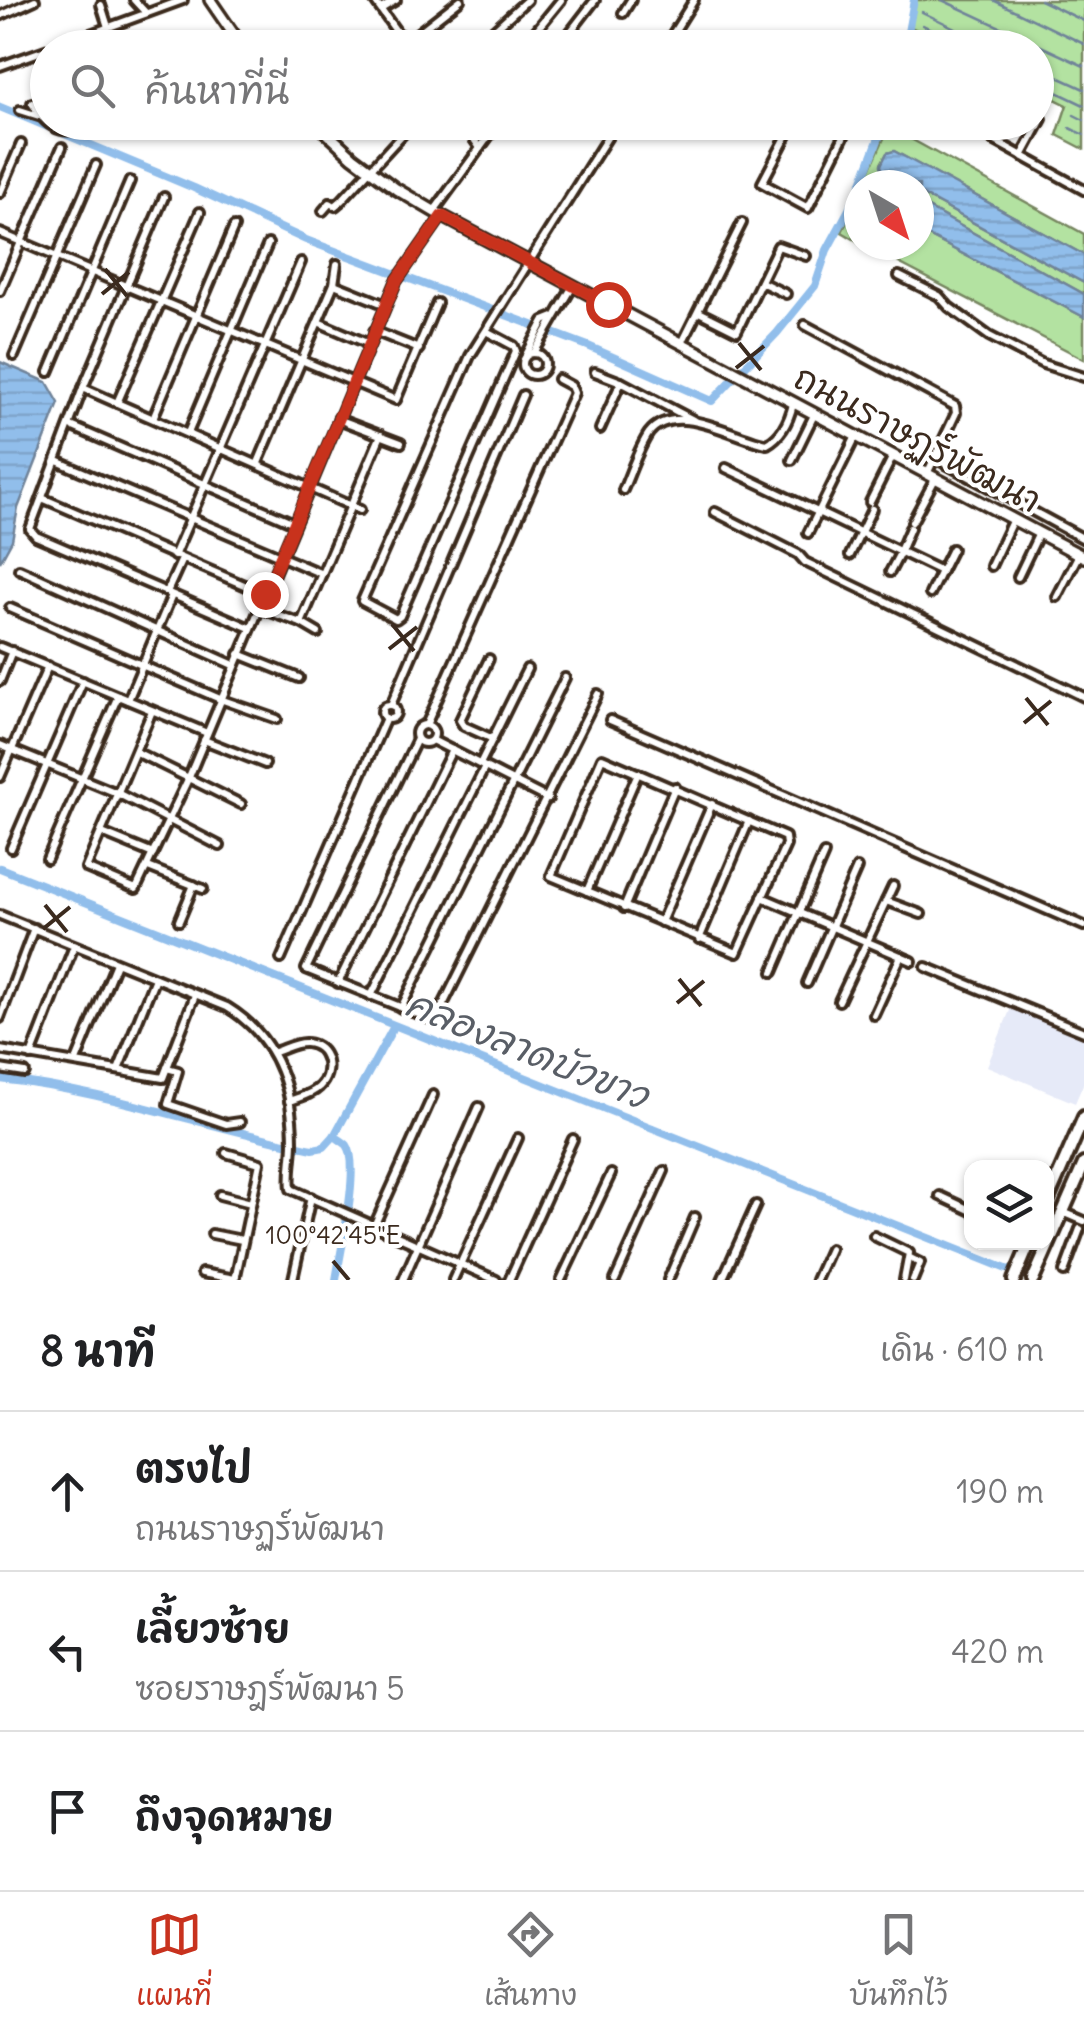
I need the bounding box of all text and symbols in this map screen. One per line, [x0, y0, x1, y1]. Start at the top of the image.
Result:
search box [30, 30, 1054, 140]
icon: search [65, 58, 120, 113]
text: ค้นหาที่นี่ [145, 67, 289, 114]
north arrow [844, 170, 934, 260]
route start [586, 282, 632, 328]
street label: ถนนราษฏร์พัฒนา [786, 354, 1049, 524]
route end [243, 572, 289, 618]
water label: คลองลาดบัวขาว [399, 979, 657, 1120]
map controls [964, 1160, 1054, 1250]
button: layers [964, 1160, 1054, 1250]
text: 100°42'45"E [266, 1219, 400, 1251]
text: 8 นาที [40, 1325, 155, 1377]
text: เดิน · 610 m [880, 1329, 1044, 1370]
text: ตรงไป [135, 1445, 252, 1492]
icon: ahead [40, 1464, 95, 1519]
text: 190 m [956, 1471, 1044, 1512]
text: ถนนราษฏร์พัฒนา [135, 1508, 385, 1549]
text: เลี้ยวซ้าย [135, 1605, 290, 1652]
icon: left [40, 1624, 95, 1679]
text: 420 m [951, 1631, 1044, 1672]
text: ซอยราษฎร์พัฒนา 5 [135, 1668, 405, 1709]
icon: arrive [40, 1784, 95, 1839]
text: ถึงจุดหมาย [135, 1793, 333, 1840]
tab: แผนที่ [136, 1907, 212, 2016]
tab: เส้นทาง [484, 1907, 577, 2016]
tab: บันทึกไว้ [849, 1907, 948, 2016]

